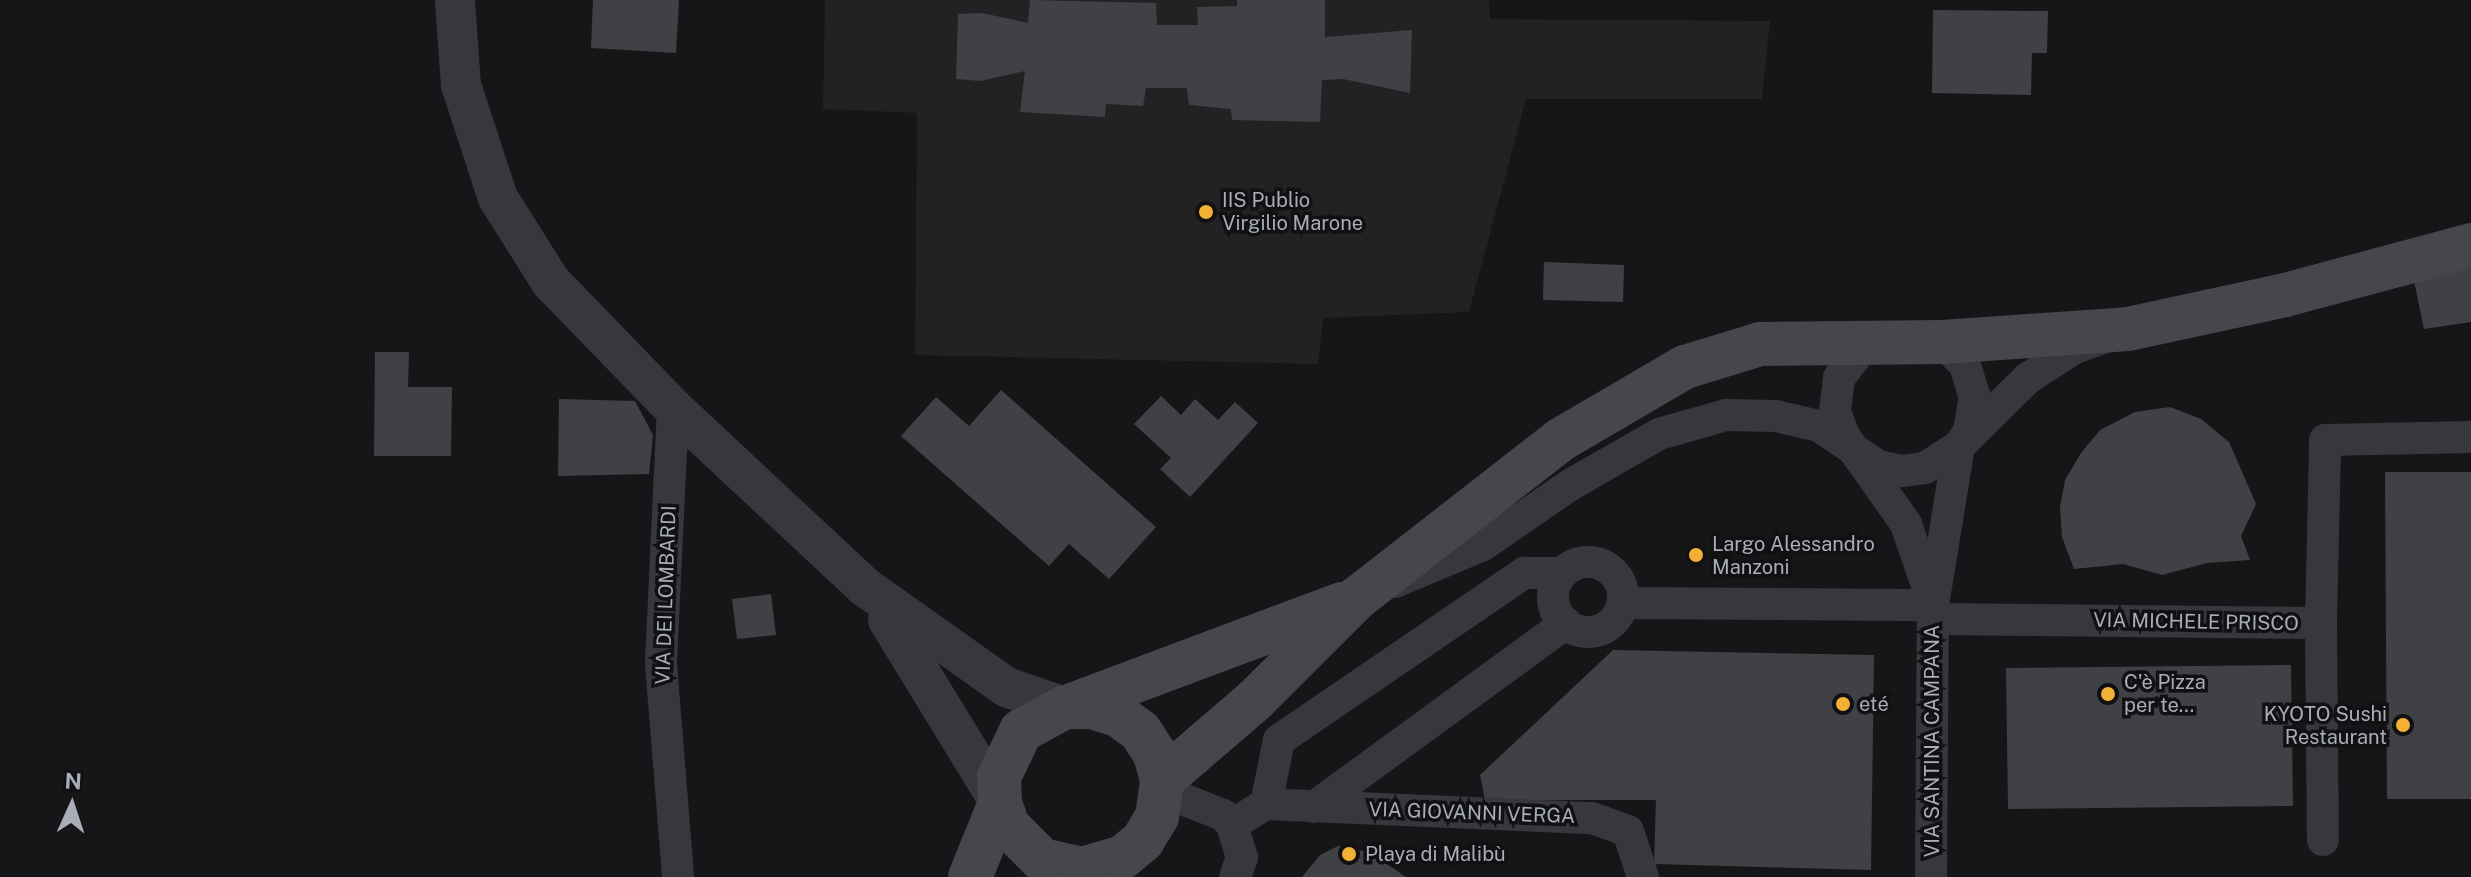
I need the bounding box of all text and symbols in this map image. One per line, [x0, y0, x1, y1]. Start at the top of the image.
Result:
place label: IIS Publio Virgilio Marone [1222, 188, 1363, 235]
marker: IIS Publio Virgilio Marone [1197, 203, 1215, 221]
street label: VIA DEI LOMBARDI [651, 505, 681, 685]
place label: Largo Alessandro Manzoni [1712, 532, 1875, 579]
marker: Largo Alessandro Manzoni [1687, 546, 1705, 564]
street label: VIA MICHELE PRISCO [2093, 608, 2299, 636]
street label: VIA SANTINA CAMPANA [1920, 625, 1944, 857]
place label: C'è Pizza per te... [2124, 670, 2206, 717]
marker: C'è Pizza per te... [2099, 685, 2117, 703]
place label: eté [1859, 692, 1889, 716]
marker: eté [1834, 695, 1852, 713]
place label: KYOTO Sushi Restaurant [2264, 702, 2387, 749]
marker: KYOTO Sushi Restaurant [2394, 716, 2412, 734]
north arrow [32, 765, 112, 845]
text: N [64, 768, 83, 794]
street label: VIA GIOVANNI VERGA [1368, 797, 1576, 829]
place label: Playa di Malibù [1365, 842, 1506, 866]
marker: Playa di Malibù [1340, 845, 1358, 863]

